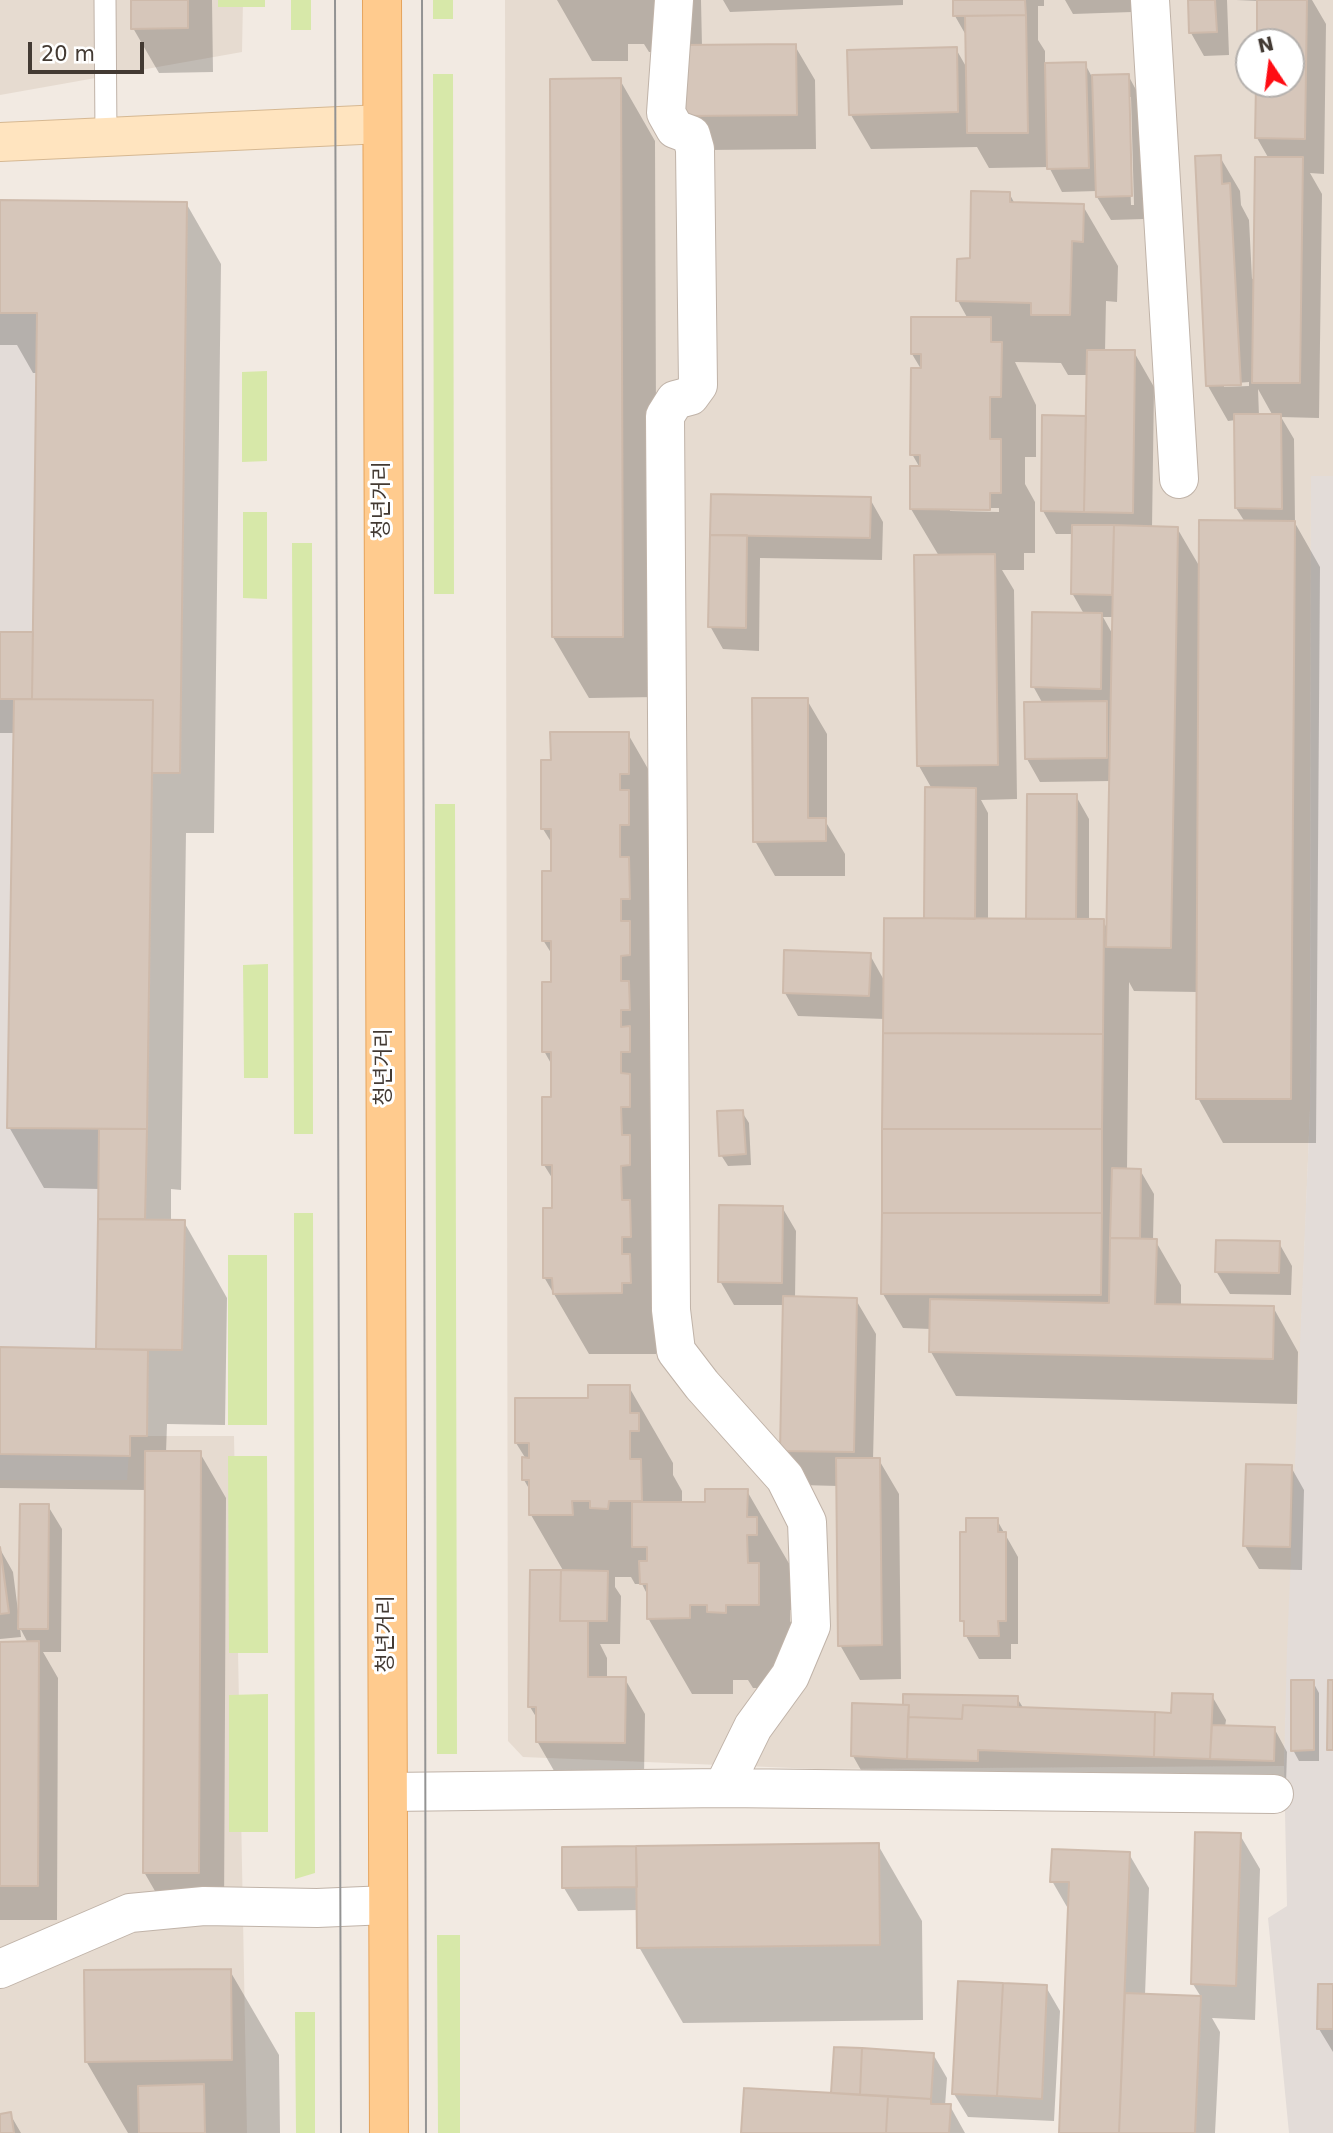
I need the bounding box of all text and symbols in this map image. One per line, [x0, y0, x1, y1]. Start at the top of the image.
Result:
scale bar [32, 28, 147, 72]
north arrow [1235, 28, 1305, 98]
text: N [1256, 32, 1276, 57]
text: 20 m [41, 42, 95, 66]
street label: 청년거리 [370, 461, 396, 539]
street label: 청년거리 [372, 1028, 398, 1106]
street label: 청년거리 [374, 1595, 400, 1673]

